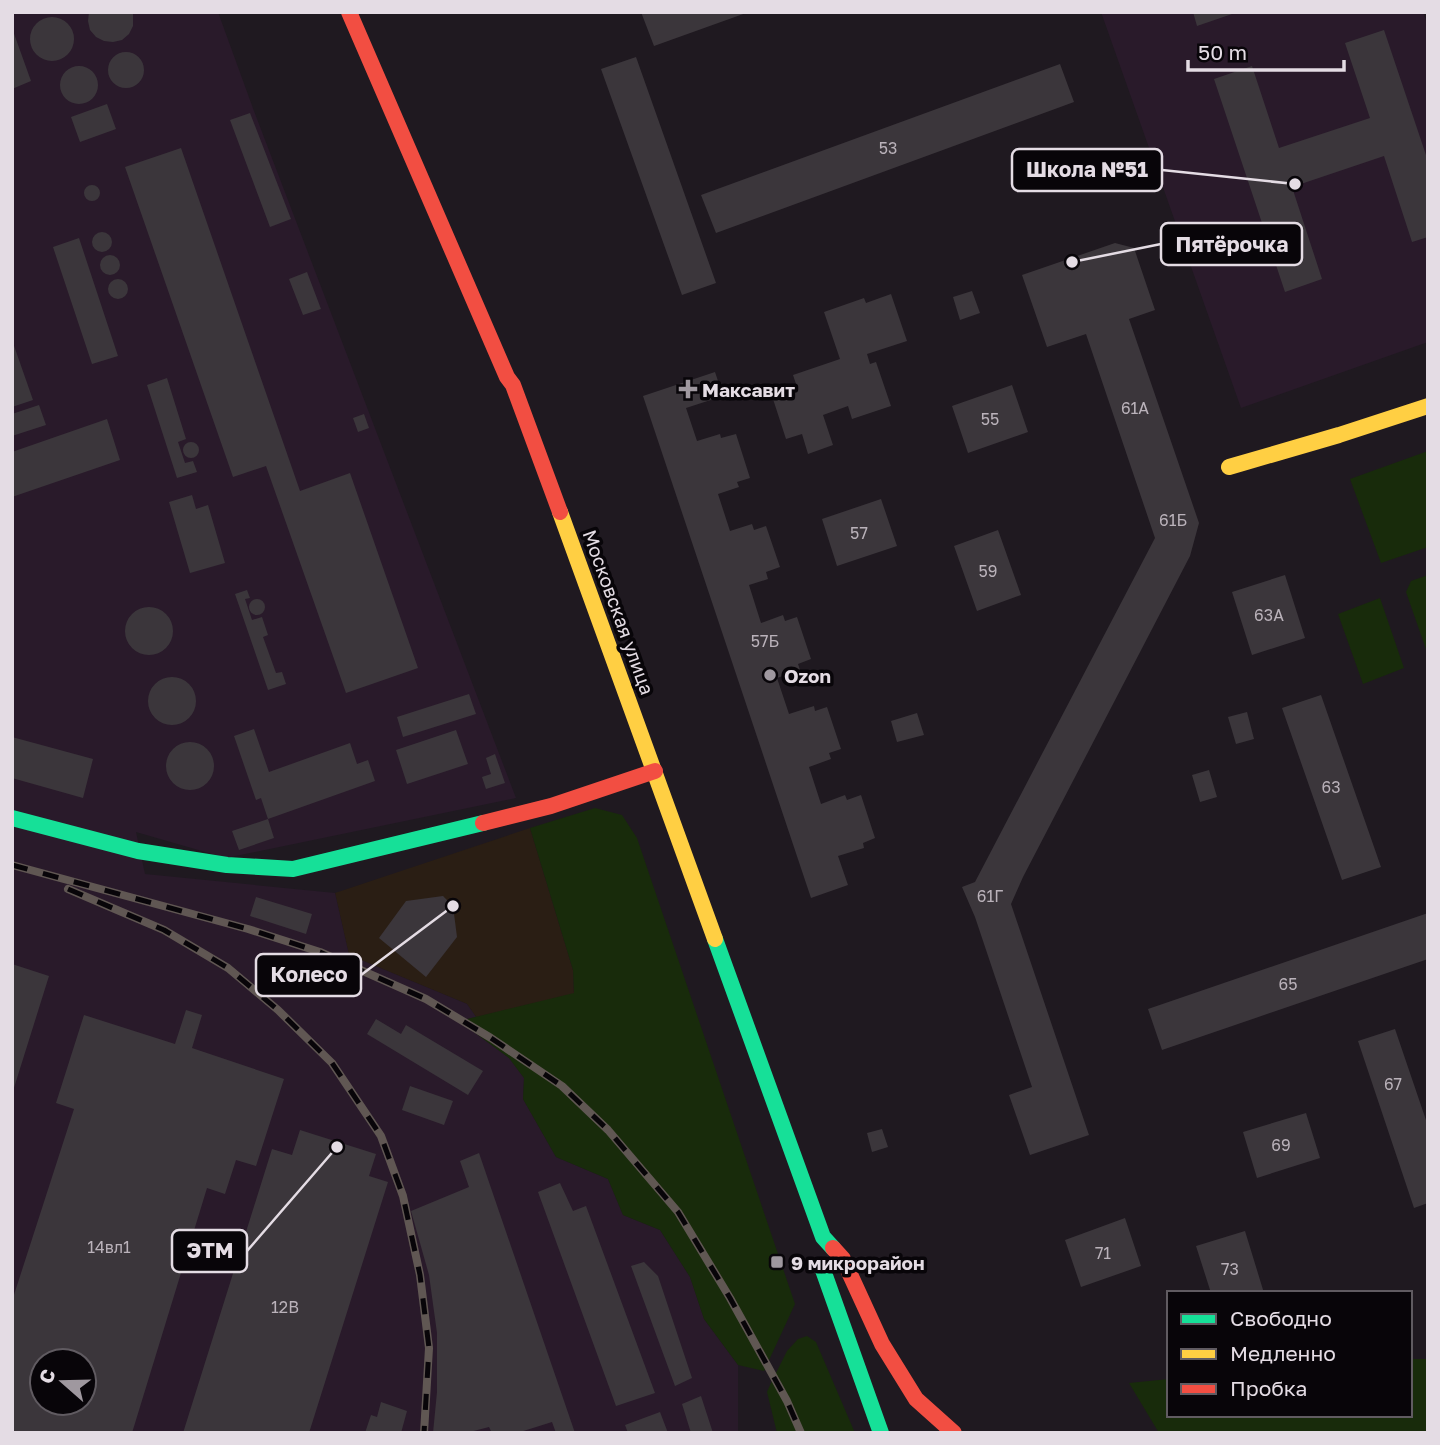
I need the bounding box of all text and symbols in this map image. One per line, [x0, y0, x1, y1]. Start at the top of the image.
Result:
scale bar [1188, 28, 1344, 72]
text: 50 m [1198, 39, 1247, 65]
house number: 53 [879, 138, 897, 158]
callout: Школа №51 [1012, 149, 1162, 191]
text: Школа №51 [1026, 156, 1148, 182]
callout: Пятёрочка [1161, 223, 1302, 265]
text: Пятёрочка [1176, 231, 1288, 257]
place label: Максавит [702, 378, 795, 401]
marker: Максавит [680, 381, 696, 397]
house number: 61А [1121, 398, 1149, 418]
house number: 55 [981, 409, 999, 429]
house number: 61Б [1159, 510, 1187, 530]
house number: 57 [850, 523, 868, 543]
street label: Московская улица [578, 526, 660, 698]
house number: 59 [979, 561, 997, 581]
house number: 63А [1254, 605, 1284, 625]
house number: 57Б [751, 631, 779, 651]
place label: Ozon [784, 664, 831, 687]
marker: Ozon [762, 667, 778, 683]
house number: 63 [1321, 777, 1341, 797]
house number: 61Г [977, 886, 1003, 906]
callout: Колесо [256, 954, 361, 996]
text: Колесо [271, 961, 348, 987]
house number: 65 [1279, 974, 1297, 994]
house number: 67 [1384, 1074, 1402, 1094]
house number: 69 [1271, 1135, 1291, 1155]
callout: ЭТМ [172, 1230, 247, 1272]
house number: 14вл1 [87, 1237, 131, 1257]
text: ЭТМ [186, 1237, 234, 1263]
house number: 71 [1095, 1243, 1111, 1263]
place label: 9 микрорайон [791, 1251, 924, 1274]
marker: 9 микрорайон [769, 1254, 785, 1270]
house number: 73 [1221, 1259, 1239, 1279]
legend [1167, 1291, 1412, 1417]
house number: 12В [271, 1297, 299, 1317]
text: Свободно [1230, 1305, 1332, 1331]
text: Медленно [1230, 1340, 1336, 1366]
north arrow [28, 1347, 98, 1417]
text: С [33, 1366, 60, 1386]
text: Пробка [1230, 1375, 1308, 1401]

